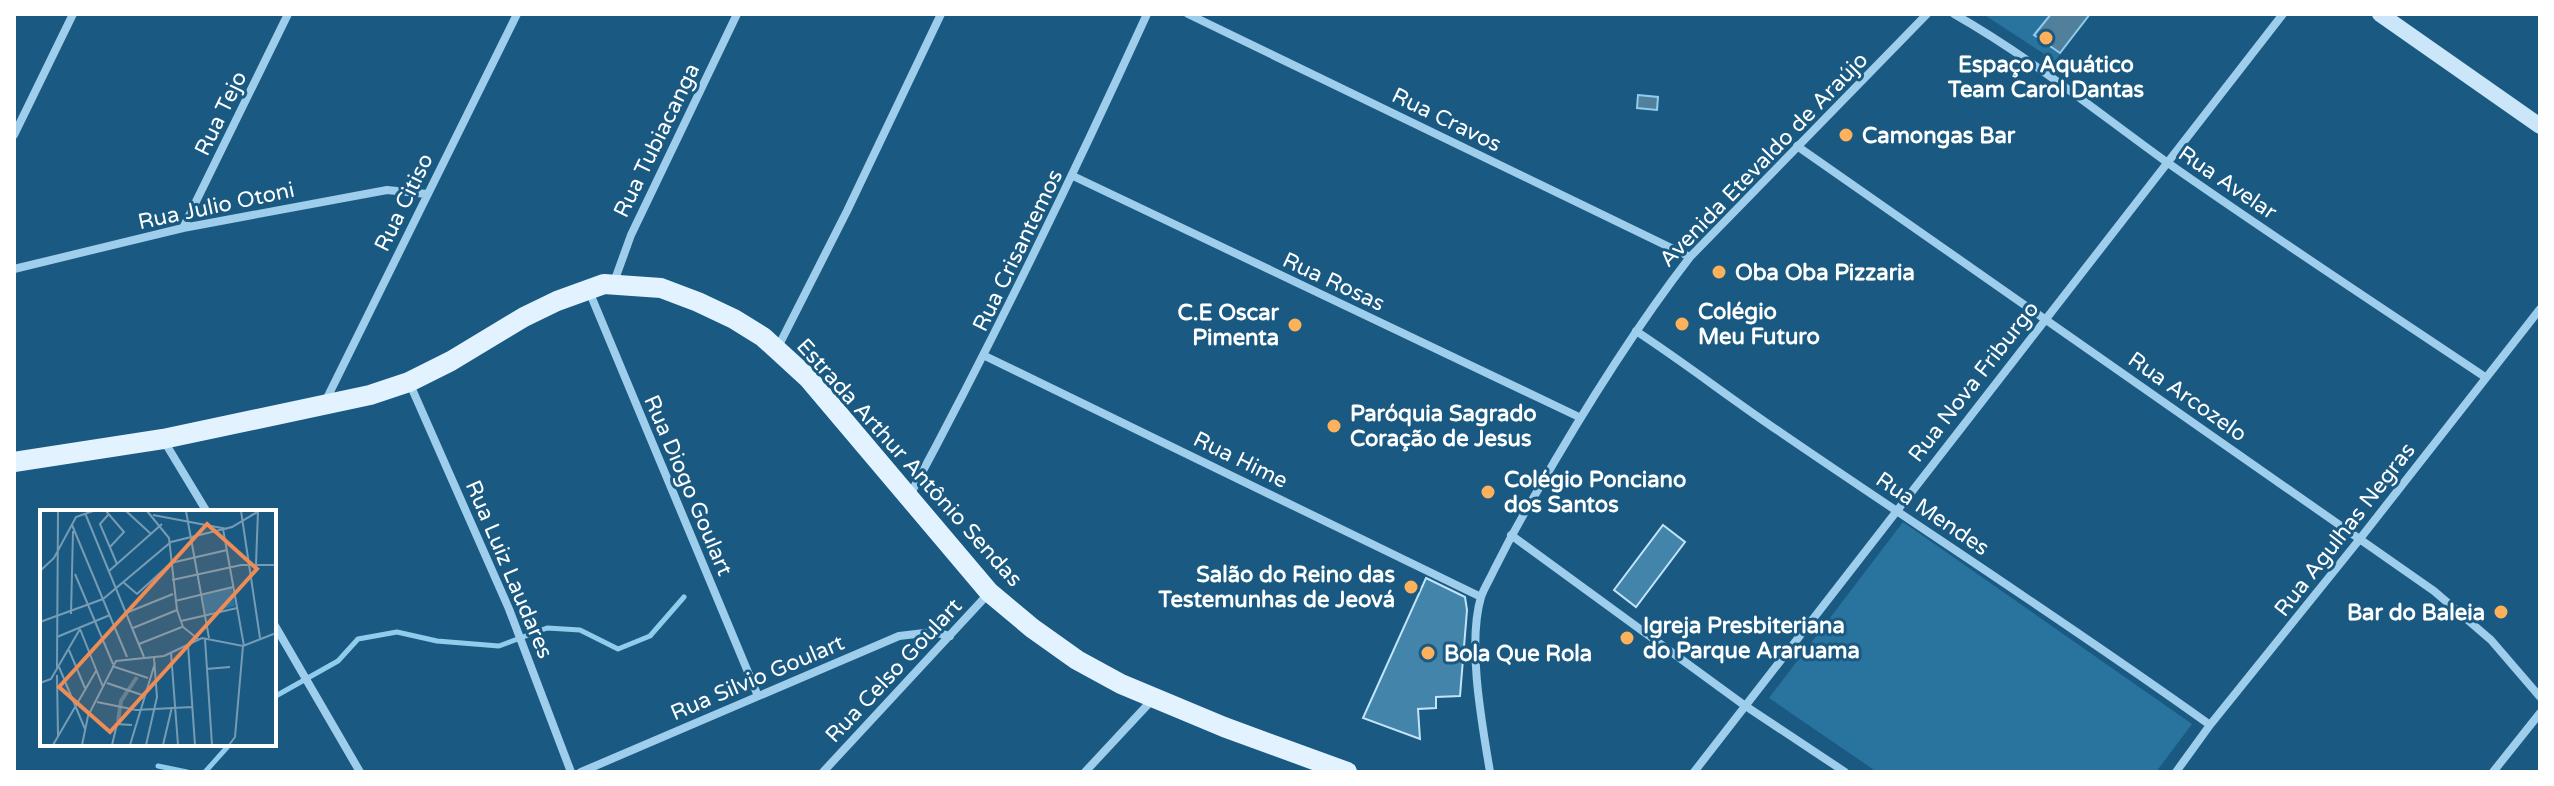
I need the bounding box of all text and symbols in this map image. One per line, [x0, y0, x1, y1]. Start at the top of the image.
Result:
marker: Espaço Aquático Team Carol Dantas [2037, 29, 2055, 47]
street label: Avenida Etevaldo de Araújo [1654, 47, 1873, 272]
place label: Espaço Aquático Team Carol Dantas [1947, 52, 2145, 103]
street label: Rua Tubiacanga [608, 59, 705, 222]
street label: Rua Tejo [189, 67, 252, 160]
street label: Rua Cravos [1388, 82, 1505, 158]
place label: Camongas Bar [1862, 123, 2016, 149]
marker: Camongas Bar [1837, 126, 1855, 144]
street label: Rua Avelar [2173, 140, 2282, 226]
street label: Rua Citiso [369, 149, 439, 256]
street label: Rua Crisantemos [967, 165, 1068, 336]
street label: Rua Julio Otoni [136, 177, 297, 235]
street label: Rua Rosas [1278, 247, 1389, 317]
place label: Oba Oba Pizzaria [1735, 260, 1915, 286]
marker: Oba Oba Pizzaria [1710, 263, 1728, 281]
street label: Rua Nova Friburgo [1903, 296, 2045, 467]
place label: Colégio Meu Futuro [1698, 299, 1820, 350]
place label: C.E Oscar Pimenta [1177, 300, 1280, 351]
marker: Colégio Meu Futuro [1673, 315, 1691, 333]
marker: C.E Oscar Pimenta [1286, 316, 1304, 334]
street label: Estrada Arthur Antônio Sendas [791, 333, 1028, 592]
street label: Rua Arcozelo [2123, 346, 2252, 447]
street label: Rua Diogo Goulart [638, 391, 738, 579]
place label: Paróquia Sagrado Coração de Jesus [1350, 401, 1537, 452]
marker: Paróquia Sagrado Coração de Jesus [1325, 417, 1343, 435]
street label: Rua Hime [1189, 426, 1292, 494]
street label: Rua Agulhas Negras [2269, 438, 2421, 622]
street label: Rua Mendes [1871, 466, 1994, 561]
place label: Colégio Ponciano dos Santos [1504, 467, 1686, 518]
street label: Rua Luiz Laudares [460, 476, 558, 662]
marker: Colégio Ponciano dos Santos [1479, 483, 1497, 501]
inset map [40, 510, 276, 746]
place label: Salão do Reino das Testemunhas de Jeová [1158, 562, 1395, 613]
marker: Salão do Reino das Testemunhas de Jeová [1402, 578, 1420, 596]
street label: Rua Celso Goulart [820, 593, 967, 748]
place label: Bar do Baleia [2347, 600, 2485, 626]
marker: Bar do Baleia [2492, 603, 2510, 621]
place label: Igreja Presbiteriana do Parque Araruama [1643, 613, 1860, 664]
marker: Igreja Presbiteriana do Parque Araruama [1618, 629, 1636, 647]
street label: Rua Silvio Goulart [667, 630, 848, 726]
place label: Bola Que Rola [1444, 641, 1592, 667]
marker: Bola Que Rola [1419, 644, 1437, 662]

